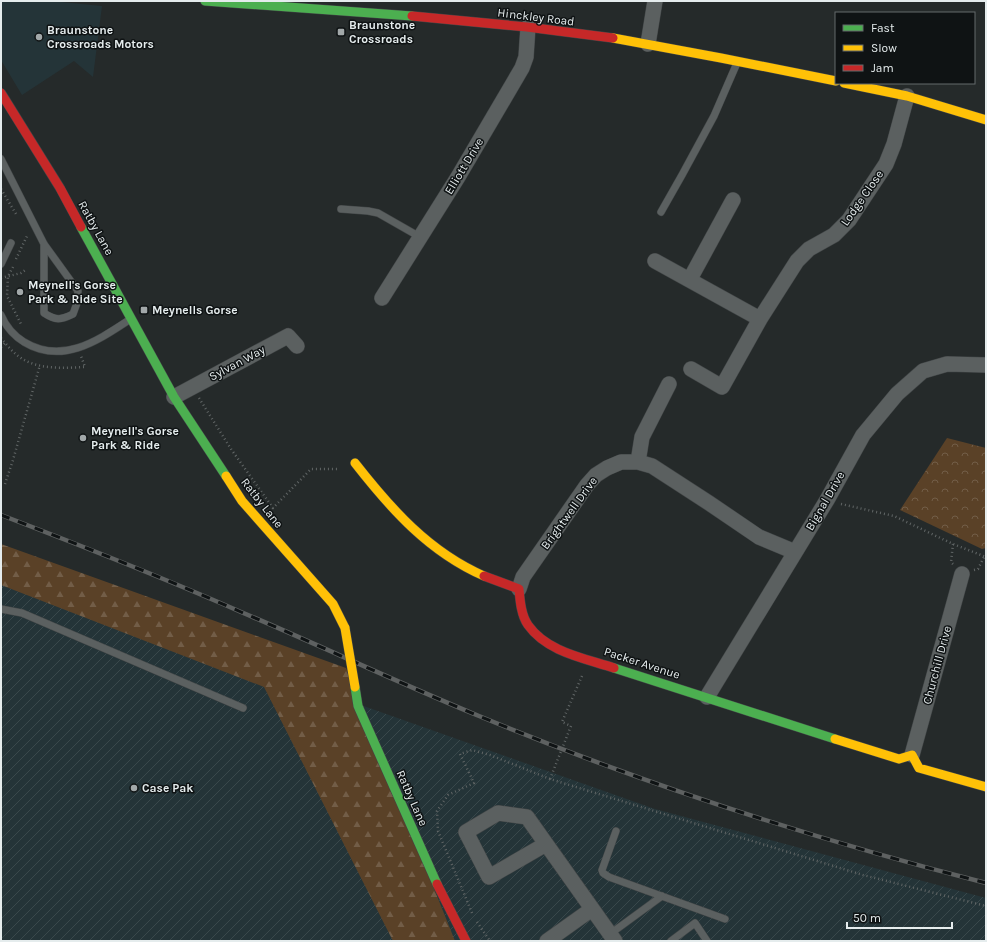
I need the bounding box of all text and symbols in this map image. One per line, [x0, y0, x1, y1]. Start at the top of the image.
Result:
street label: Hinckley Road [497, 5, 575, 29]
legend [835, 12, 975, 84]
place label: Braunstone Crossroads [349, 18, 415, 46]
text: Fast [871, 21, 895, 35]
place label: Braunstone Crossroads Motors [47, 23, 154, 51]
marker: Braunstone Crossroads [336, 27, 346, 37]
marker: Braunstone Crossroads Motors [34, 32, 44, 42]
text: Slow [871, 41, 897, 55]
text: Jam [871, 61, 894, 75]
street label: Elliott Drive [442, 135, 486, 197]
street label: Lodge Close [838, 167, 886, 229]
street label: Ratby Lane [75, 199, 117, 257]
place label: Meynell's Gorse Park & Ride Site [28, 278, 123, 306]
marker: Meynell's Gorse Park & Ride Site [15, 287, 25, 297]
place label: Meynells Gorse [152, 303, 238, 317]
marker: Meynells Gorse [139, 305, 149, 315]
street label: Sylvan Way [207, 342, 268, 384]
place label: Meynell's Gorse Park & Ride [91, 424, 179, 452]
marker: Meynell's Gorse Park & Ride [78, 433, 88, 443]
street label: Bignal Drive [802, 469, 848, 533]
street label: Brightwell Drive [538, 474, 600, 552]
street label: Ratby Lane [238, 475, 286, 531]
street label: Churchill Drive [920, 624, 954, 706]
street label: Packer Avenue [602, 644, 682, 682]
street label: Ratby Lane [393, 768, 431, 828]
place label: Case Pak [142, 781, 193, 795]
marker: Case Pak [129, 783, 139, 793]
scale bar [847, 904, 952, 930]
text: 50 m [853, 911, 881, 925]

